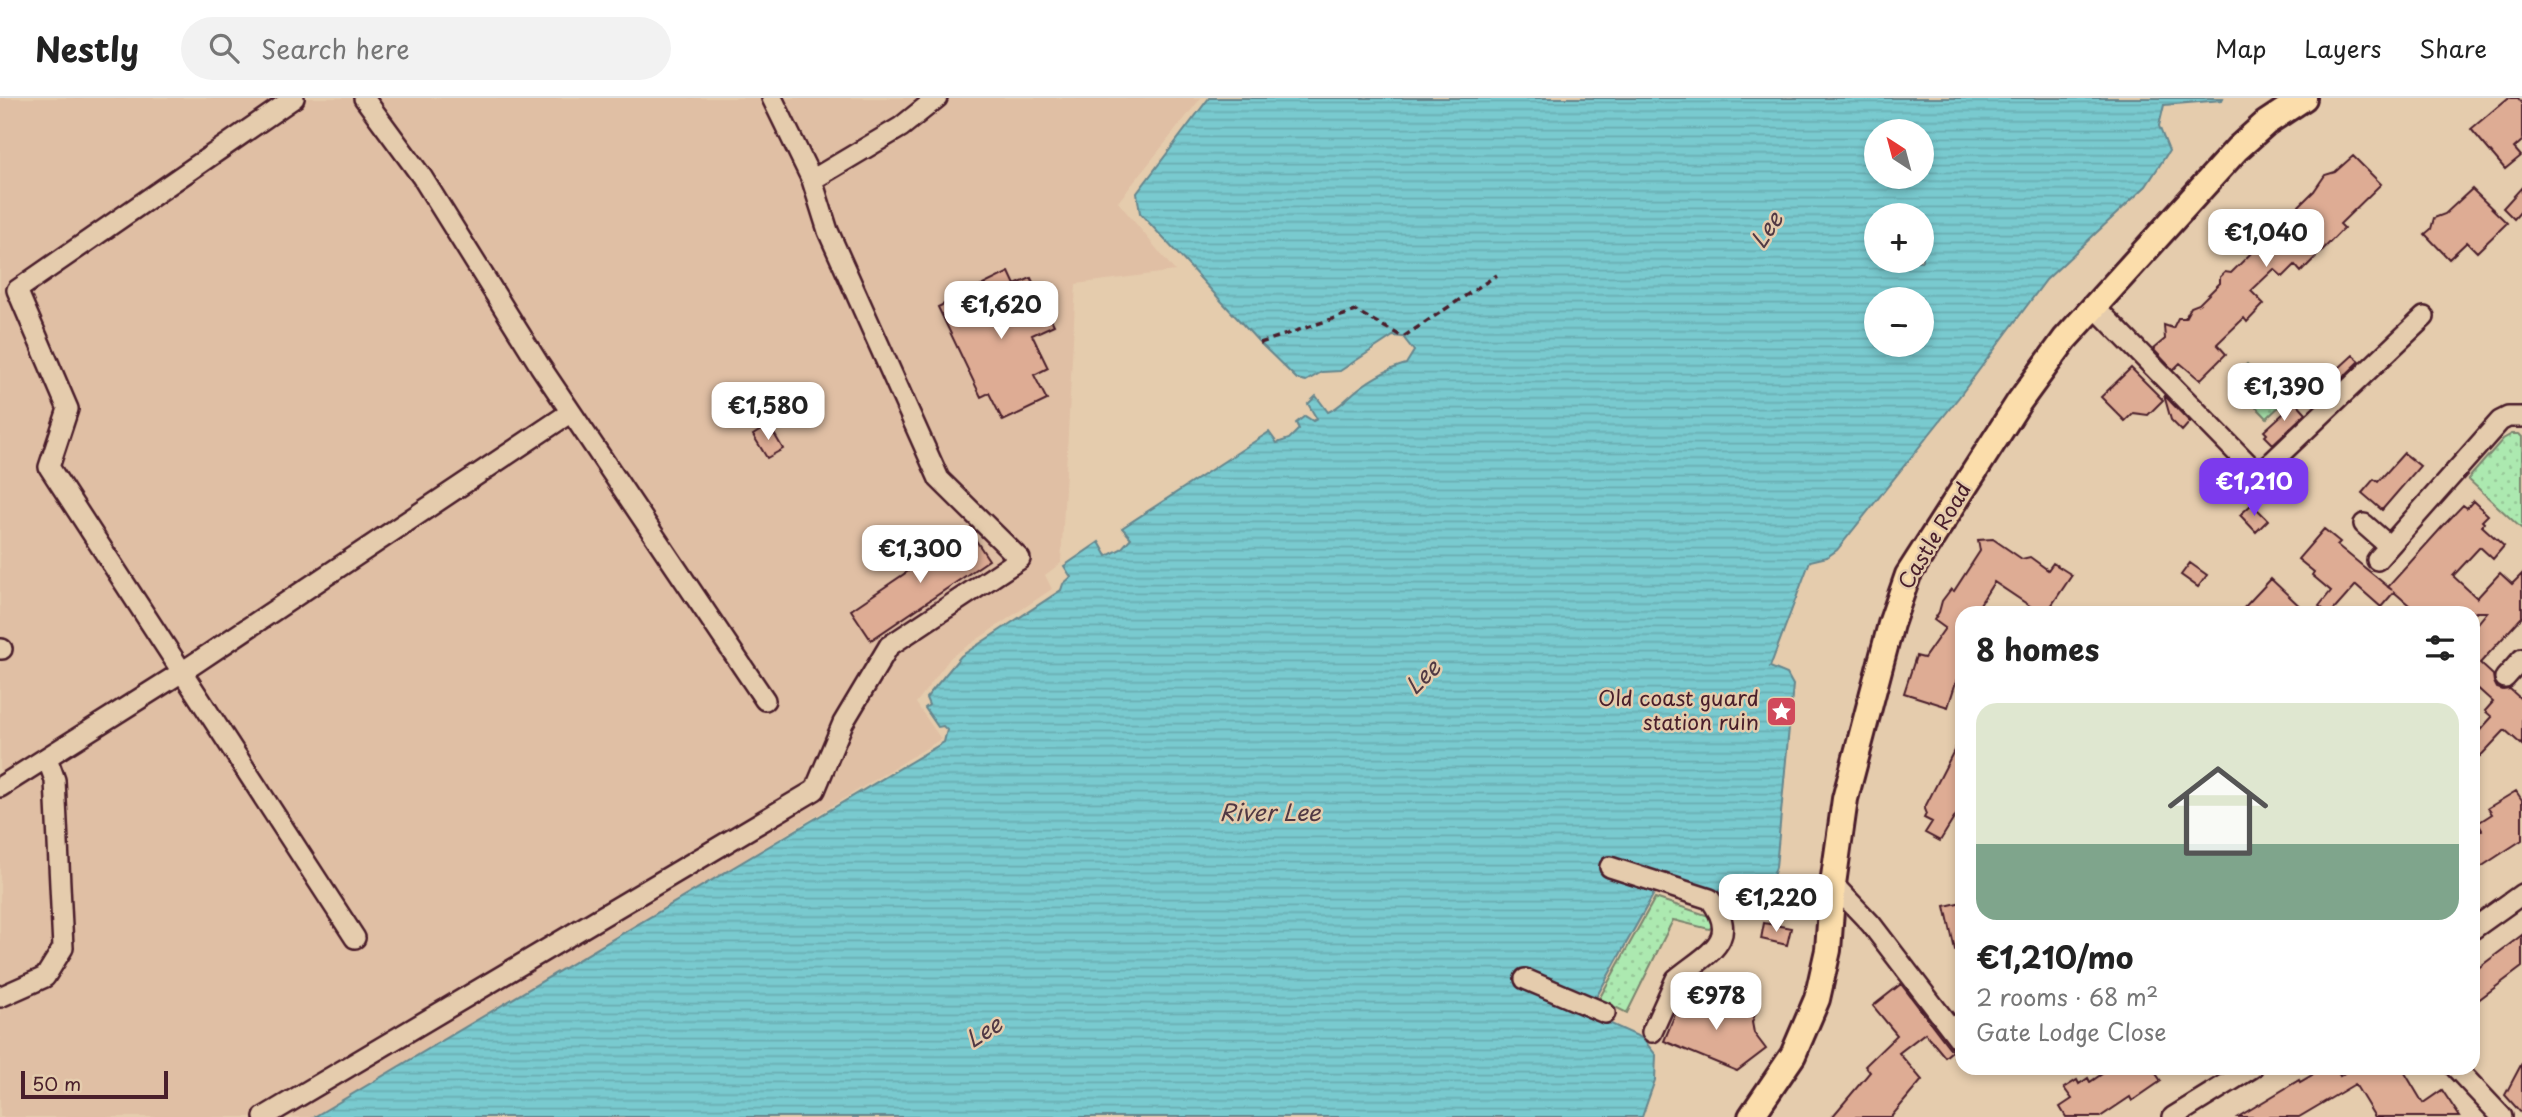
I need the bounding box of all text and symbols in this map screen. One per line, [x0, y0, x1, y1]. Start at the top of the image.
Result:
search box [181, 17, 671, 80]
text: Nestly [35, 23, 139, 73]
icon: search [205, 29, 243, 67]
text: Search here [261, 29, 410, 68]
text: Map [2215, 30, 2266, 66]
text: Layers [2304, 30, 2381, 66]
text: Share [2419, 30, 2487, 66]
north arrow [1864, 119, 1934, 189]
map controls [1864, 119, 1934, 357]
water label: Lee [1741, 203, 1791, 255]
button: + [1864, 203, 1934, 273]
pin: €1,040 [2209, 209, 2323, 269]
text: €1,040 [2224, 214, 2308, 249]
pin: €1,620 [944, 282, 1058, 341]
text: €1,620 [960, 286, 1042, 321]
button: − [1864, 287, 1934, 357]
pin: €1,390 [2227, 364, 2341, 423]
text: €1,390 [2244, 368, 2324, 403]
pin: €1,580 [711, 382, 825, 442]
text: €1,580 [728, 387, 808, 422]
pin: €1,210 [2197, 458, 2311, 518]
text: €1,210 [2215, 463, 2293, 498]
street label: Castle Road [1889, 475, 1978, 595]
pin: €1,300 [863, 526, 977, 585]
text: €1,300 [878, 530, 962, 565]
text: 8 homes [1976, 626, 2099, 671]
icon: filters [2421, 629, 2459, 667]
water label: Lee [1396, 649, 1449, 702]
place label: Old coast guard station ruin [1598, 681, 1759, 737]
place icon: Old coast guard station ruin [1765, 694, 1799, 728]
icon: home [2155, 748, 2281, 874]
water label: River Lee [1219, 794, 1322, 829]
pin: €1,220 [1719, 874, 1833, 934]
text: €1,220 [1735, 879, 1817, 914]
text: €1,210/mo [1976, 934, 2133, 979]
pin: €978 [1675, 972, 1757, 1032]
text: €978 [1686, 977, 1746, 1012]
text: 2 rooms · 68 m² [1976, 979, 2158, 1014]
water label: Lee [958, 1005, 1009, 1056]
text: Gate Lodge Close [1976, 1014, 2166, 1049]
scale bar [21, 1068, 168, 1100]
text: 50 m [32, 1069, 81, 1097]

